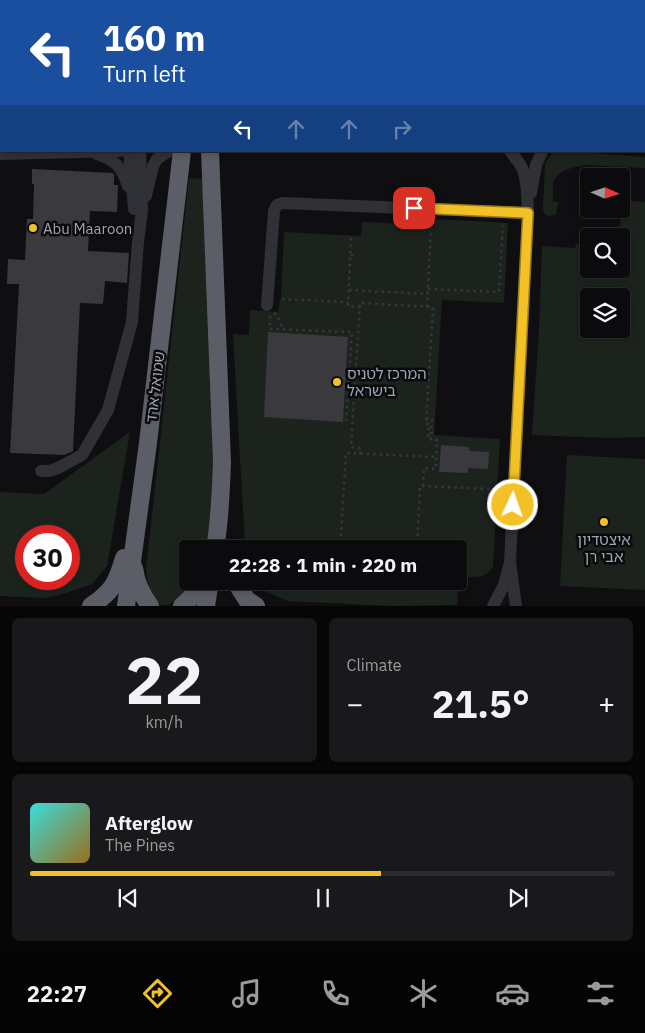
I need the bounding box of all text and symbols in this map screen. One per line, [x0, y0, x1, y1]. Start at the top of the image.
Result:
text: 160 m [103, 15, 206, 61]
icon: left [20, 20, 85, 85]
text: Turn left [103, 59, 186, 88]
icon: left [229, 115, 257, 143]
icon: ahead [282, 115, 310, 143]
icon: ahead [335, 115, 363, 143]
icon: right [388, 115, 416, 143]
north arrow [580, 168, 630, 218]
map controls [580, 168, 630, 338]
pin [393, 187, 435, 229]
icon: arrive [400, 194, 428, 222]
place label: Abu Maaroon [43, 219, 132, 238]
marker: Abu Maaroon [27, 222, 39, 234]
button: search [580, 228, 630, 278]
button: layers [580, 288, 630, 338]
street label: שמואל ארד [141, 350, 169, 424]
place label: המרכז לטניס בישראל [347, 364, 427, 400]
marker: המרכז לטניס בישראל [331, 376, 343, 388]
position arrow [486, 478, 538, 530]
marker: איצטדיון אבי רן [598, 516, 610, 528]
speed limit sign: 30 [15, 525, 80, 590]
place label: איצטדיון אבי רן [577, 530, 631, 566]
text: 22:28 · 1 min · 220 m [229, 553, 417, 577]
text: 22 [125, 637, 203, 722]
text: Climate [347, 655, 402, 675]
text: 21.5° [432, 679, 530, 728]
text: − [347, 685, 363, 722]
text: + [598, 685, 615, 722]
text: km/h [145, 712, 183, 732]
text: Afterglow [105, 811, 193, 835]
text: The Pines [105, 835, 175, 855]
icon: previous [114, 884, 142, 912]
icon: pause [309, 884, 337, 912]
icon: next [504, 884, 532, 912]
icon: directions [140, 976, 175, 1011]
icon: music [229, 976, 264, 1011]
icon: phone [318, 976, 353, 1011]
icon: climate [406, 976, 441, 1011]
icon: car [495, 976, 530, 1011]
icon: filters [583, 976, 618, 1011]
text: 22:27 [27, 979, 87, 1008]

